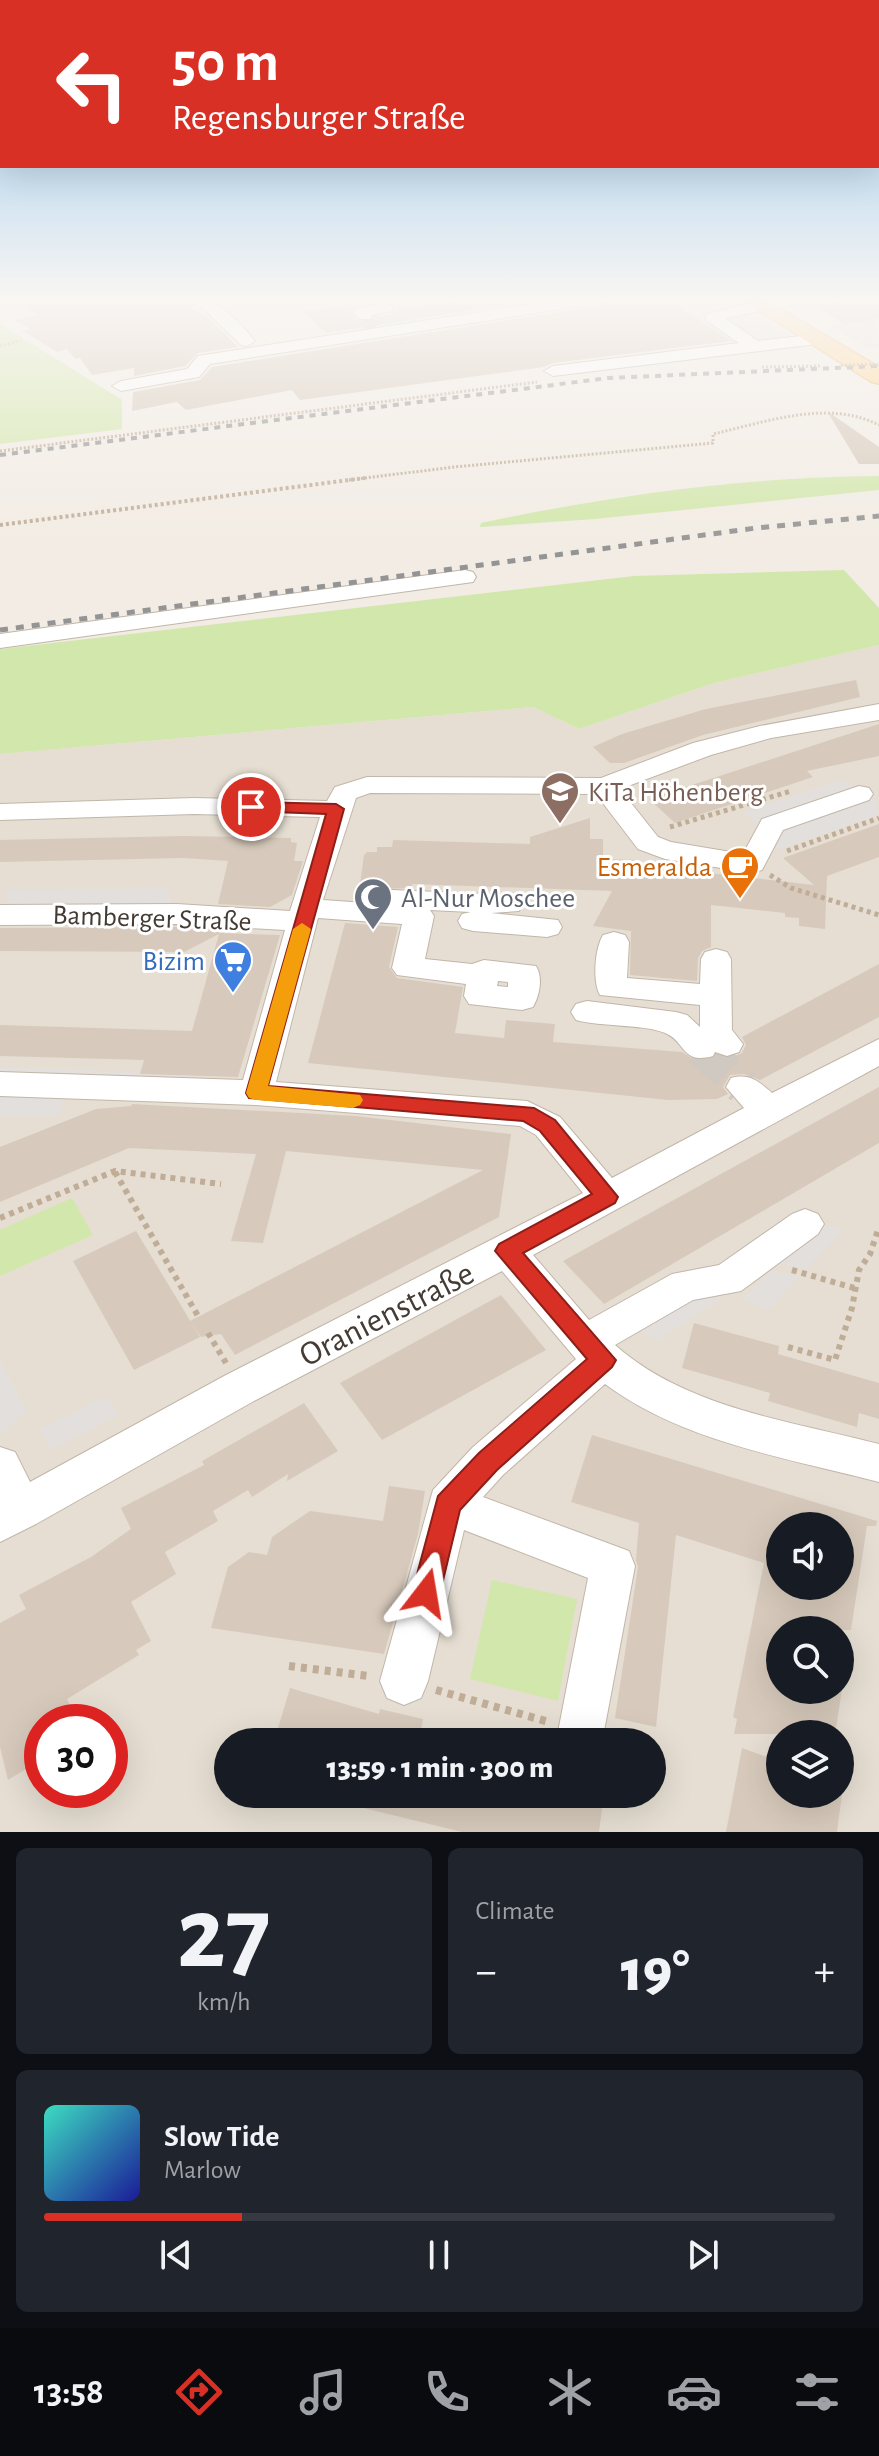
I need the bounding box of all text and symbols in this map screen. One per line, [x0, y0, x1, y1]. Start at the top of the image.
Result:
icon: left [40, 32, 144, 136]
text: 50 m [172, 35, 279, 91]
text: Regensburger Straße [172, 100, 466, 136]
school or university icon: KiTa Höhenberg [539, 770, 581, 825]
pin [217, 773, 285, 841]
place label: KiTa Höhenberg [588, 779, 764, 807]
icon: arrive [229, 785, 273, 829]
cafe icon: Esmeralda [719, 845, 761, 900]
place label: Esmeralda [597, 854, 712, 882]
mosque icon: Al-Nur Moschee [352, 876, 394, 931]
place label: Al-Nur Moschee [401, 885, 575, 913]
street label: Bamberger Straße [52, 902, 252, 936]
supermarket icon: Bizim [212, 939, 254, 994]
place label: Bizim [142, 948, 205, 976]
street label: Oranienstraße [294, 1256, 480, 1373]
map controls [766, 1512, 854, 1808]
button: sound [766, 1512, 854, 1600]
position arrow [384, 1551, 468, 1635]
button: search [766, 1616, 854, 1704]
speed limit sign: 30 [24, 1704, 128, 1808]
button: layers [766, 1720, 854, 1808]
text: 13:59 · 1 min · 300 m [327, 1753, 553, 1783]
text: 27 [177, 1883, 271, 1987]
text: Climate [476, 1898, 554, 1924]
text: 19° [621, 1942, 690, 2002]
text: − [476, 1950, 497, 1994]
text: + [814, 1950, 835, 1994]
text: km/h [197, 1989, 251, 2015]
text: Slow Tide [164, 2122, 279, 2152]
text: Marlow [164, 2157, 241, 2183]
icon: previous [154, 2233, 198, 2277]
icon: pause [417, 2233, 461, 2277]
icon: next [681, 2233, 725, 2277]
icon: directions [171, 2364, 227, 2420]
icon: music [295, 2364, 351, 2420]
icon: phone [419, 2364, 475, 2420]
icon: climate [542, 2364, 598, 2420]
icon: car [666, 2364, 722, 2420]
icon: filters [789, 2364, 845, 2420]
text: 13:58 [34, 2374, 104, 2410]

